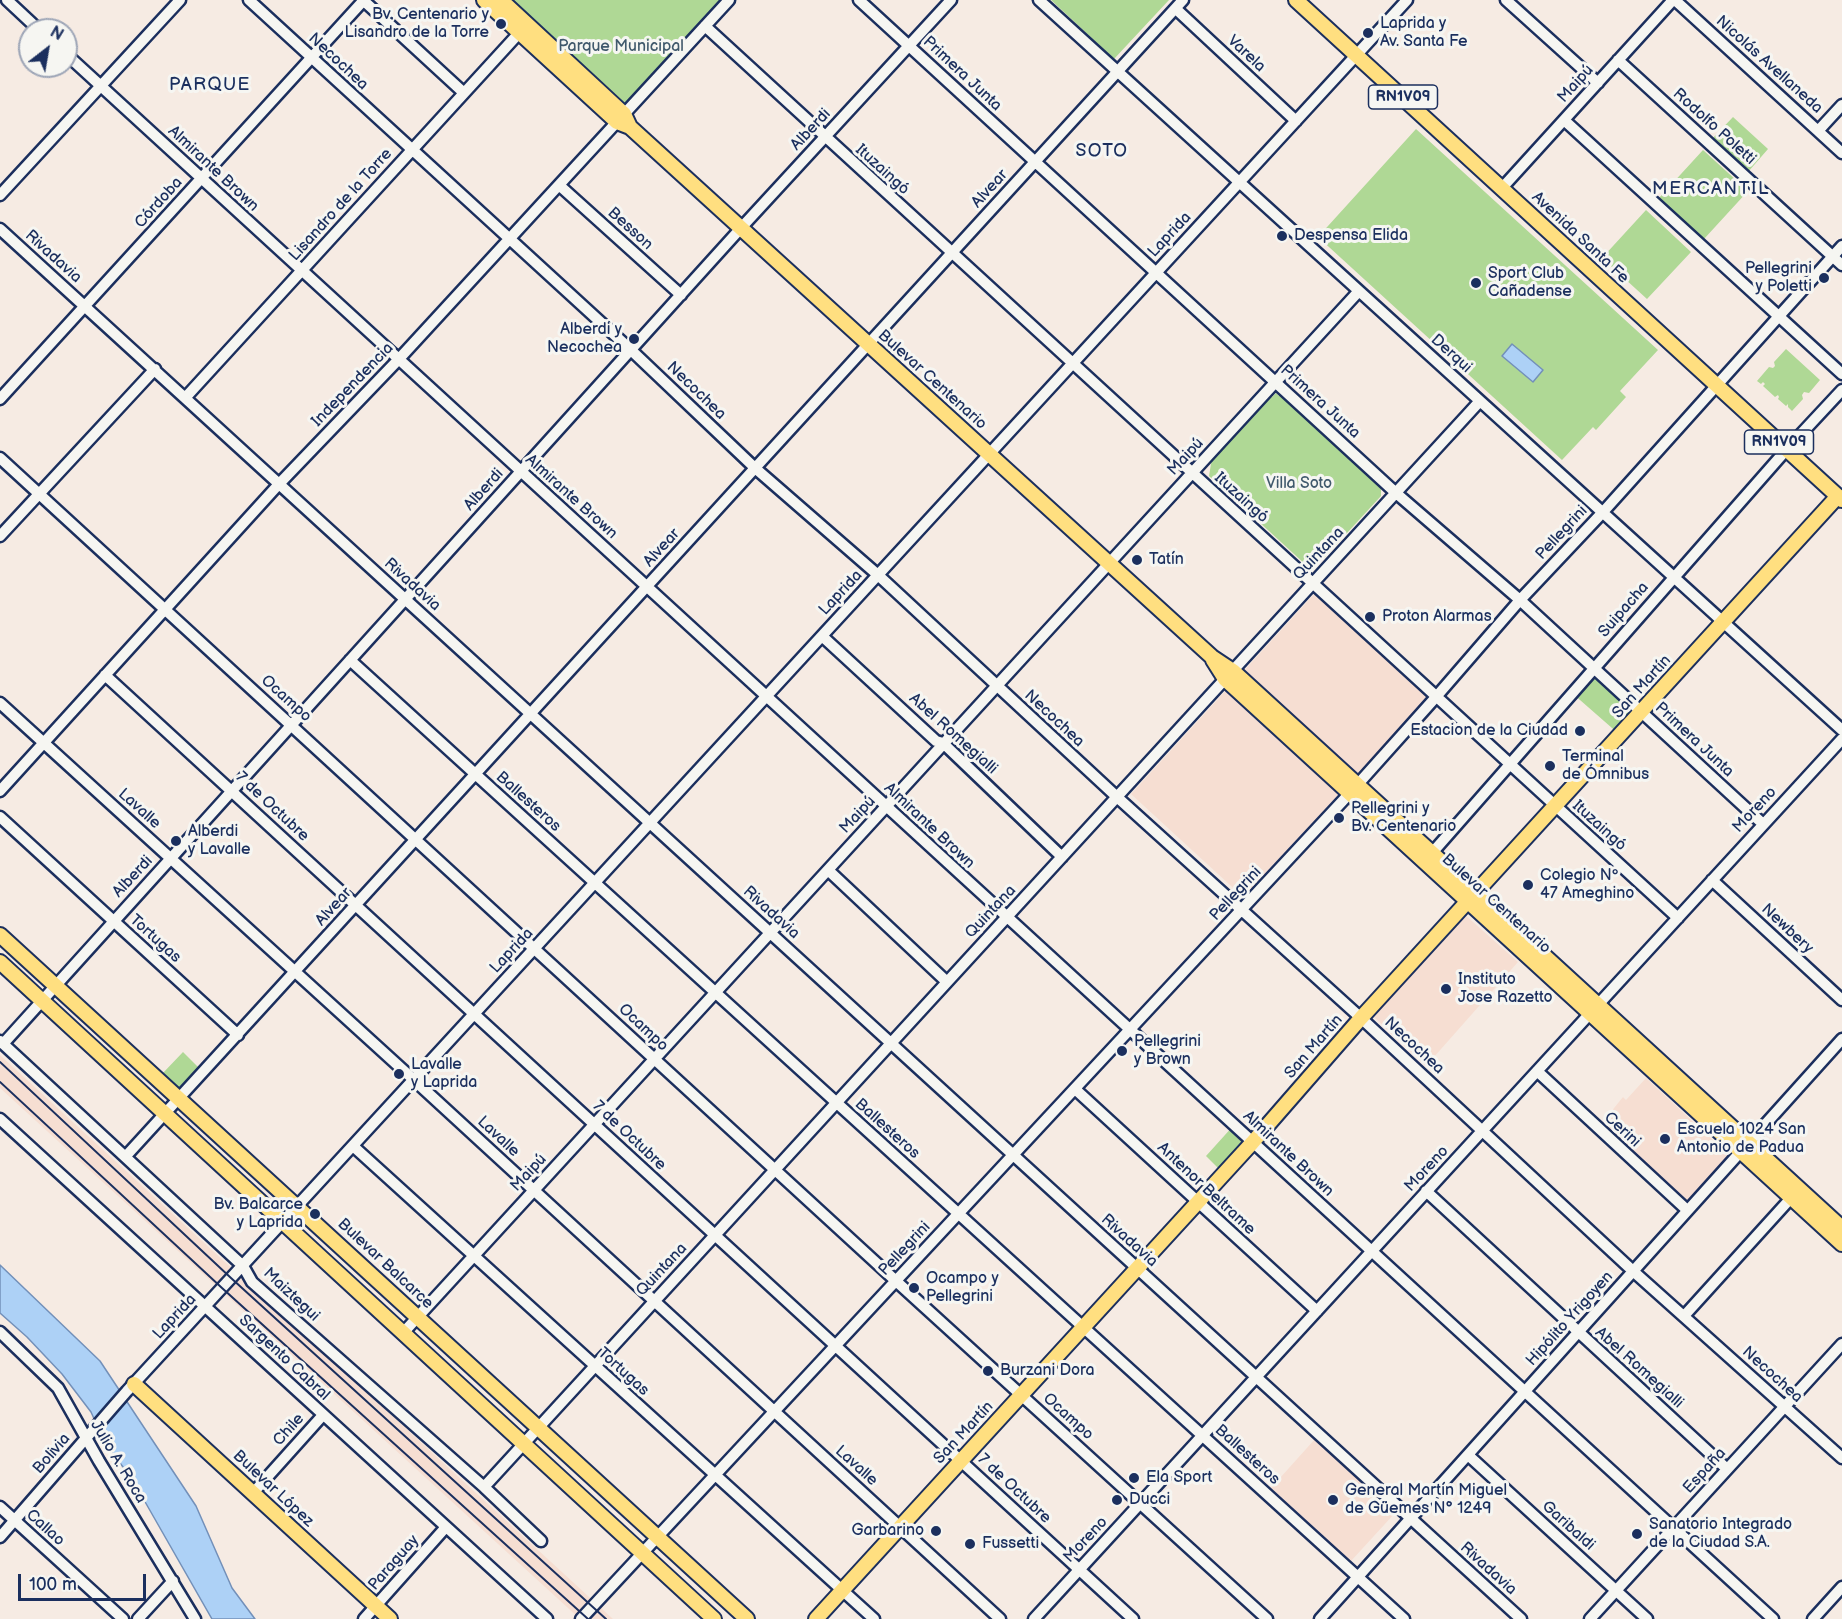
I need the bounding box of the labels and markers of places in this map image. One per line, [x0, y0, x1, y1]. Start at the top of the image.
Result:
place label: Bv. Centenario y Lisandro de la Torre [344, 5, 489, 43]
place label: Laprida y Av. Santa Fe [1380, 14, 1467, 52]
marker: Bv. Centenario y Lisandro de la Torre [494, 17, 508, 31]
marker: Laprida y Av. Santa Fe [1361, 26, 1375, 40]
place label: Despensa Elida [1294, 226, 1408, 246]
marker: Despensa Elida [1275, 229, 1289, 243]
place label: Pellegrini y Poletti [1745, 259, 1812, 297]
place label: Sport Club Cañadense [1488, 264, 1572, 302]
marker: Pellegrini y Poletti [1817, 271, 1831, 285]
marker: Sport Club Cañadense [1469, 276, 1483, 290]
place label: Alberdi y Necochea [547, 320, 622, 358]
marker: Alberdi y Necochea [627, 332, 641, 346]
place label: Tatín [1149, 550, 1184, 570]
marker: Tatín [1130, 553, 1144, 567]
place label: Proton Alarmas [1382, 607, 1492, 627]
marker: Proton Alarmas [1363, 610, 1377, 624]
place label: Estacion de la Ciudad [1410, 721, 1568, 741]
marker: Estacion de la Ciudad [1573, 724, 1587, 738]
place label: Terminal de Ómnibus [1562, 747, 1649, 785]
marker: Terminal de Ómnibus [1543, 759, 1557, 773]
place label: Pellegrini y Bv. Centenario [1351, 799, 1456, 837]
marker: Pellegrini y Bv. Centenario [1332, 811, 1346, 825]
place label: Alberdi y Lavalle [188, 822, 250, 860]
marker: Alberdi y Lavalle [169, 834, 183, 848]
place label: Colegio Nº 47 Ameghino [1540, 866, 1634, 904]
marker: Colegio Nº 47 Ameghino [1521, 878, 1535, 892]
place label: Instituto Jose Razetto [1458, 970, 1553, 1008]
marker: Instituto Jose Razetto [1439, 982, 1453, 996]
place label: Pellegrini y Brown [1134, 1032, 1201, 1070]
marker: Pellegrini y Brown [1115, 1044, 1129, 1058]
place label: Lavalle y Laprida [411, 1055, 477, 1093]
marker: Lavalle y Laprida [392, 1067, 406, 1081]
place label: Escuela 1024 San Antonio de Padua [1677, 1120, 1806, 1158]
marker: Escuela 1024 San Antonio de Padua [1658, 1132, 1672, 1146]
place label: Bv. Balcarce y Laprida [214, 1195, 303, 1233]
marker: Bv. Balcarce y Laprida [308, 1207, 322, 1221]
place label: Ocampo y Pellegrini [926, 1269, 999, 1307]
marker: Ocampo y Pellegrini [907, 1281, 921, 1295]
place label: Burzani Dora [1000, 1361, 1095, 1381]
marker: Burzani Dora [981, 1364, 995, 1378]
place label: Ela Sport [1146, 1468, 1212, 1488]
marker: Ela Sport [1127, 1471, 1141, 1485]
place label: General Martín Miguel de Güemes N° 1249 [1345, 1481, 1507, 1519]
place label: Ducci [1129, 1490, 1170, 1510]
marker: Ducci [1110, 1493, 1124, 1507]
marker: General Martín Miguel de Güemes N° 1249 [1326, 1493, 1340, 1507]
place label: Sanatorio Integrado de la Ciudad S.A. [1649, 1515, 1792, 1553]
place label: Garbarino [851, 1521, 924, 1541]
marker: Garbarino [929, 1524, 943, 1538]
marker: Sanatorio Integrado de la Ciudad S.A. [1630, 1527, 1644, 1541]
place label: Fussetti [982, 1534, 1039, 1554]
marker: Fussetti [963, 1537, 977, 1551]

